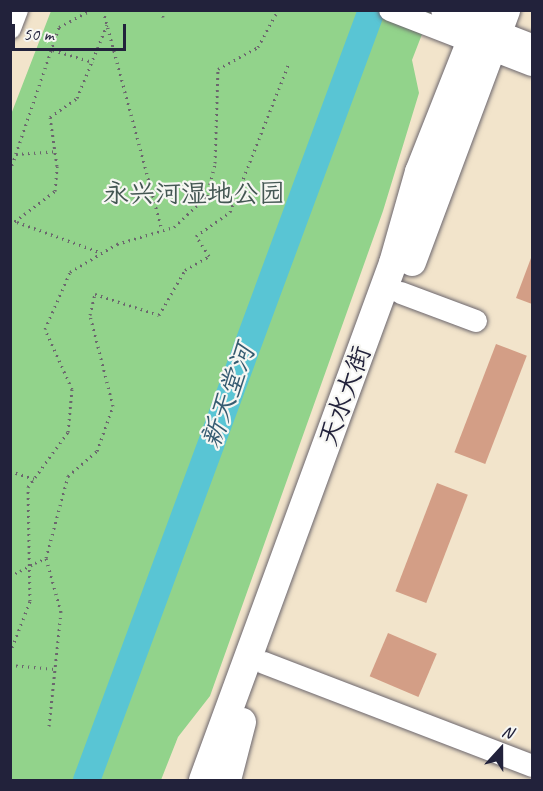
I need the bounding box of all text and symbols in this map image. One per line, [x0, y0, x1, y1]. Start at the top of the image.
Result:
scale bar [15, 12, 129, 50]
text: 50 m [23, 23, 54, 45]
park label: 永兴河湿地公园 [103, 178, 285, 210]
water label: 新天堂河 [194, 340, 262, 452]
street label: 天水大街 [313, 342, 377, 450]
north arrow [471, 719, 531, 779]
text: N [499, 721, 516, 743]

